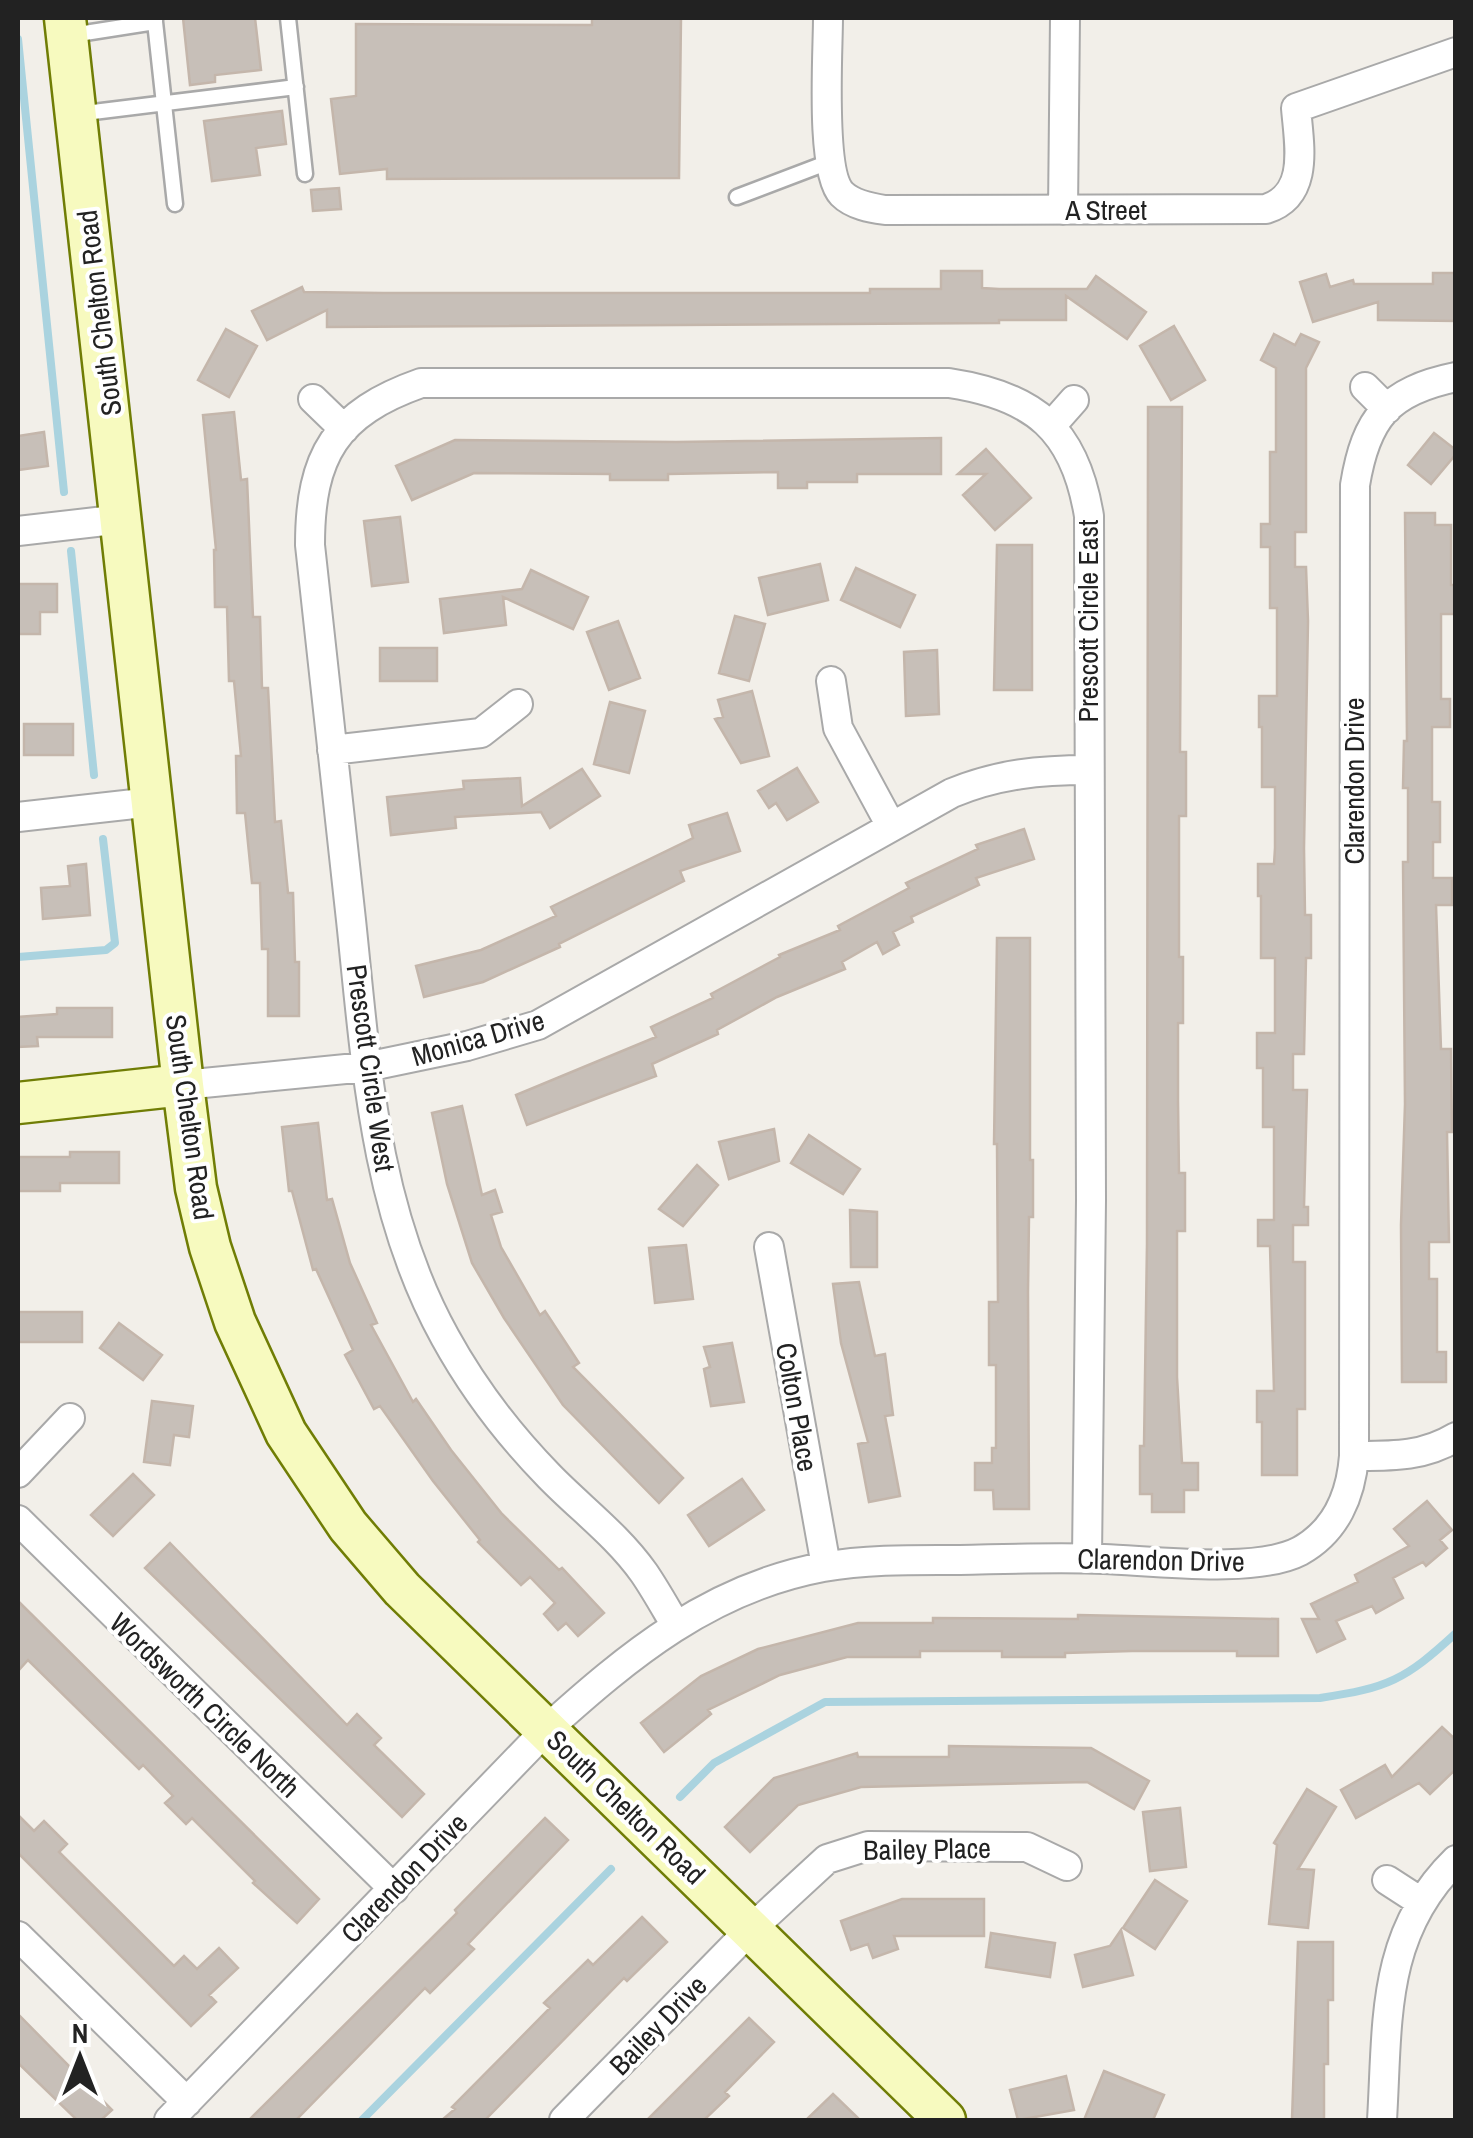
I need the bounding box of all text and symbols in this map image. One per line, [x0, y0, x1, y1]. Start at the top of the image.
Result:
street label: A Street [1064, 191, 1147, 229]
street label: South Chelton Road [68, 208, 130, 418]
street label: Prescott Circle East [1069, 520, 1107, 722]
street label: Clarendon Drive [1335, 697, 1373, 865]
street label: Prescott Circle West [338, 962, 404, 1174]
street label: Monica Drive [407, 1001, 549, 1075]
street label: South Chelton Road [157, 1012, 223, 1222]
street label: Colton Place [767, 1340, 827, 1474]
street label: Clarendon Drive [1077, 1540, 1245, 1580]
street label: Wordsworth Circle North [102, 1604, 308, 1806]
street label: South Chelton Road [538, 1722, 714, 1892]
street label: Clarendon Drive [332, 1805, 476, 1951]
street label: Bailey Place [863, 1829, 991, 1869]
street label: Bailey Drive [601, 1967, 715, 2083]
north arrow [30, 2008, 130, 2108]
text: N [72, 2014, 88, 2052]

